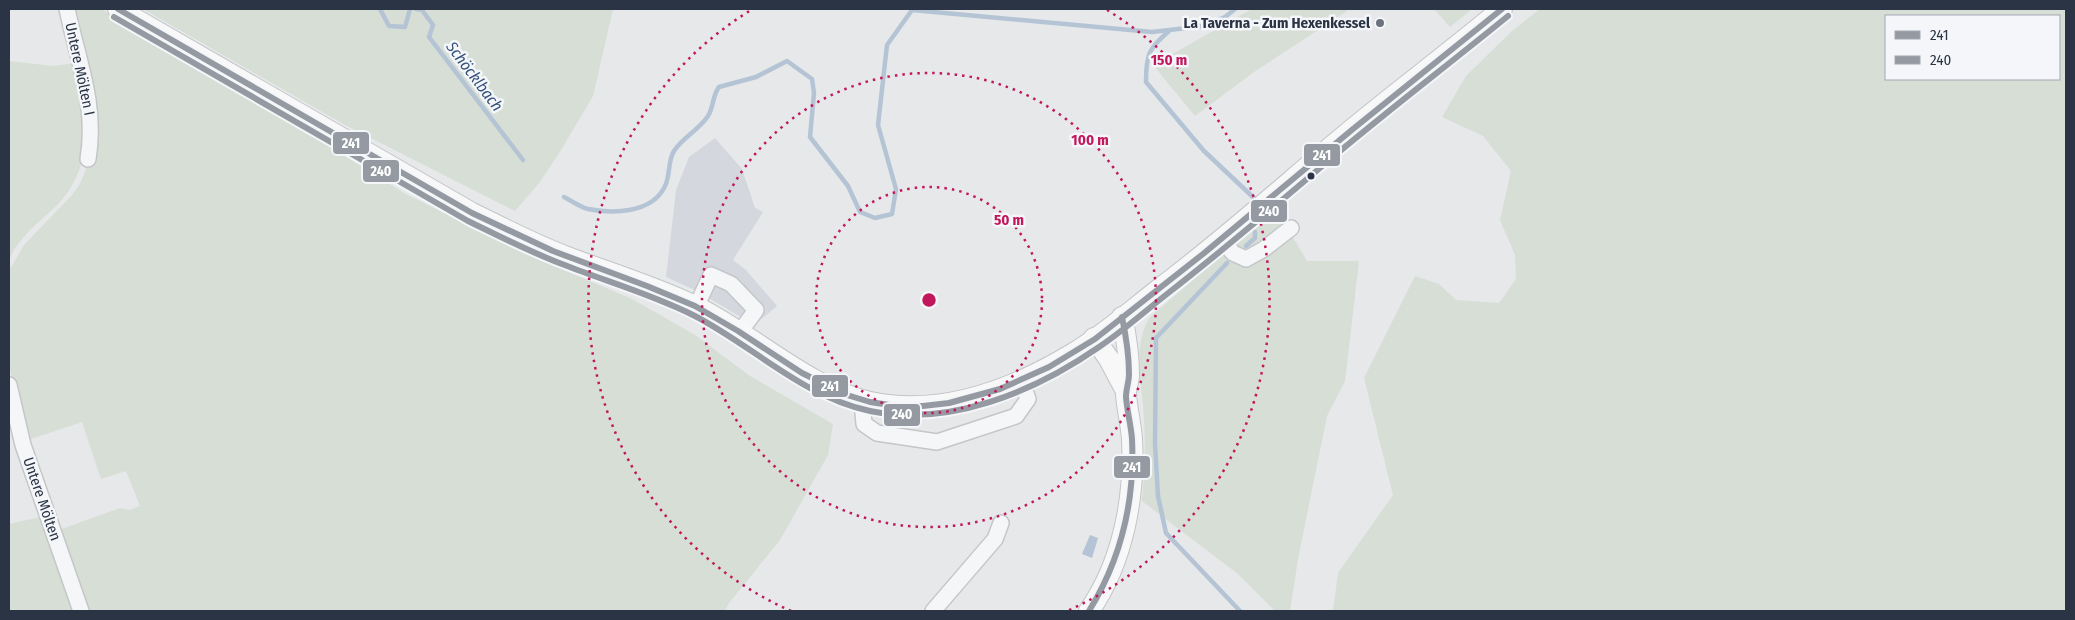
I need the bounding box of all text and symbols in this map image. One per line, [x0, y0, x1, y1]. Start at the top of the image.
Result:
place label: La Taverna - Zum Hexenkessel [1183, 14, 1371, 32]
legend [1885, 15, 2060, 80]
marker: La Taverna - Zum Hexenkessel [1374, 17, 1386, 29]
street label: Untere Mölten I [61, 21, 99, 117]
text: 241 [1930, 26, 1949, 44]
water label: Schöcklbach [442, 37, 507, 115]
text: 150 m [1151, 51, 1187, 69]
text: 240 [1930, 51, 1951, 69]
line badge: 241 [332, 131, 370, 155]
text: 100 m [1071, 131, 1109, 149]
text: 241 [341, 135, 360, 152]
line badge: 241 [1303, 143, 1341, 167]
text: 241 [1312, 147, 1331, 164]
line badge: 240 [362, 159, 400, 183]
text: 240 [369, 163, 392, 180]
unlabelled marker [1306, 171, 1316, 181]
line badge: 240 [1250, 199, 1288, 223]
text: 240 [1257, 203, 1280, 220]
text: 50 m [994, 211, 1024, 229]
centre of rings [920, 291, 938, 309]
line badge: 241 [811, 374, 849, 398]
text: 241 [820, 378, 839, 395]
line badge: 240 [883, 403, 921, 427]
text: 240 [890, 406, 913, 423]
street label: Untere Mölten [19, 455, 65, 543]
line badge: 241 [1113, 455, 1151, 479]
text: 241 [1122, 459, 1141, 476]

